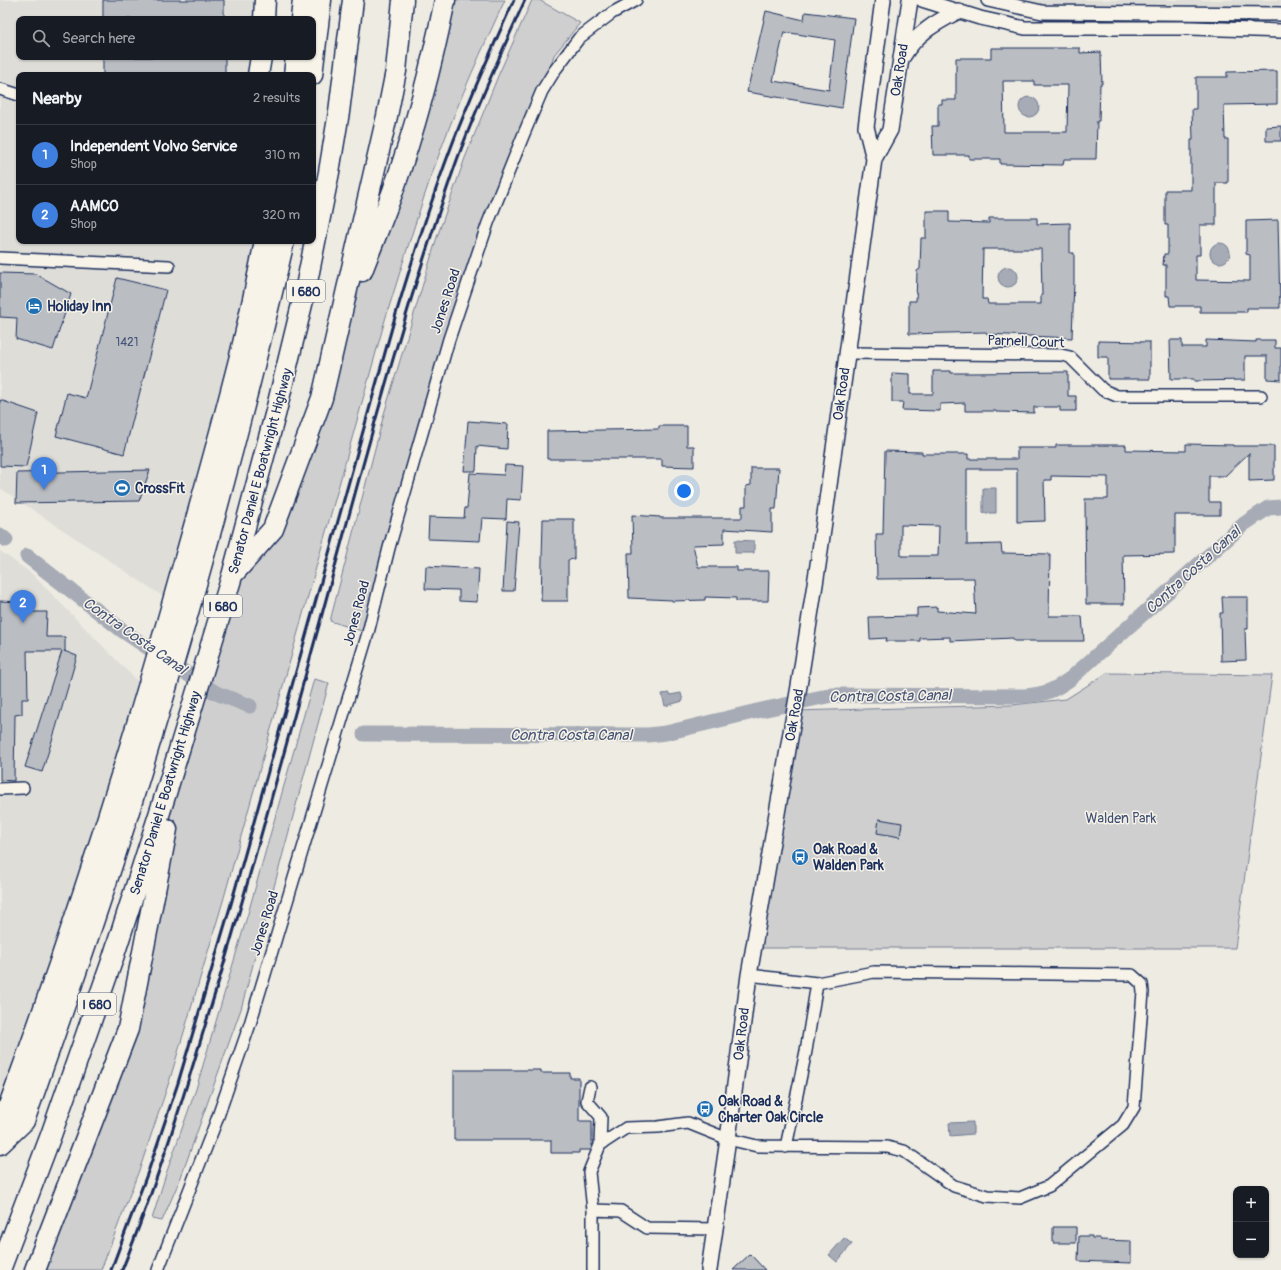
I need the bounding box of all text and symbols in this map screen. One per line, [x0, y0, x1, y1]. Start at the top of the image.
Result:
search box [16, 16, 316, 60]
icon: search [30, 27, 52, 49]
text: Search here [62, 29, 135, 48]
street label: Oak Road [887, 42, 912, 98]
text: Nearby [32, 88, 81, 109]
text: 2 results [253, 90, 300, 106]
text: Independent Volvo Service [70, 137, 237, 156]
text: 1 [42, 147, 48, 163]
text: 310 m [264, 147, 300, 163]
text: Shop [70, 156, 97, 172]
text: AAMCO [70, 197, 118, 216]
text: 2 [41, 207, 49, 223]
text: 320 m [262, 207, 300, 223]
text: Shop [70, 216, 97, 232]
street label: Jones Road [427, 266, 464, 336]
road number: I 680 [287, 280, 325, 302]
hotel icon: Holiday Inn [24, 296, 44, 316]
place label: Holiday Inn [47, 298, 111, 315]
street label: Parnell Court [987, 332, 1065, 351]
house number: 1421 [115, 335, 139, 350]
street label: Senator Daniel E Boatwright Highway [225, 366, 296, 576]
street label: Oak Road [829, 366, 854, 422]
pin: 1 [31, 457, 57, 490]
sports icon: CrossFit [112, 478, 132, 498]
place label: CrossFit [135, 480, 185, 497]
your location [674, 481, 694, 501]
water label: Contra Costa Canal [1142, 521, 1246, 618]
street label: Jones Road [340, 578, 373, 648]
pin: 2 [10, 590, 36, 623]
water label: Contra Costa Canal [79, 594, 191, 680]
road number: I 680 [204, 595, 242, 617]
water label: Contra Costa Canal [829, 686, 953, 707]
street label: Oak Road [781, 687, 808, 743]
street label: Senator Daniel E Boatwright Highway [126, 689, 205, 897]
water label: Contra Costa Canal [510, 726, 634, 745]
park label: Walden Park [1086, 810, 1157, 827]
place label: Oak Road & Walden Park [813, 841, 884, 874]
bus stop icon: Oak Road & Walden Park [790, 847, 810, 867]
street label: Jones Road [247, 888, 282, 958]
road number: I 680 [78, 993, 116, 1015]
street label: Oak Road [730, 1006, 753, 1062]
place label: Oak Road & Charter Oak Circle [718, 1093, 824, 1126]
bus stop icon: Oak Road & Charter Oak Circle [695, 1099, 715, 1119]
map controls [1233, 1186, 1269, 1258]
button: + [1233, 1186, 1269, 1222]
button: − [1233, 1222, 1269, 1258]

